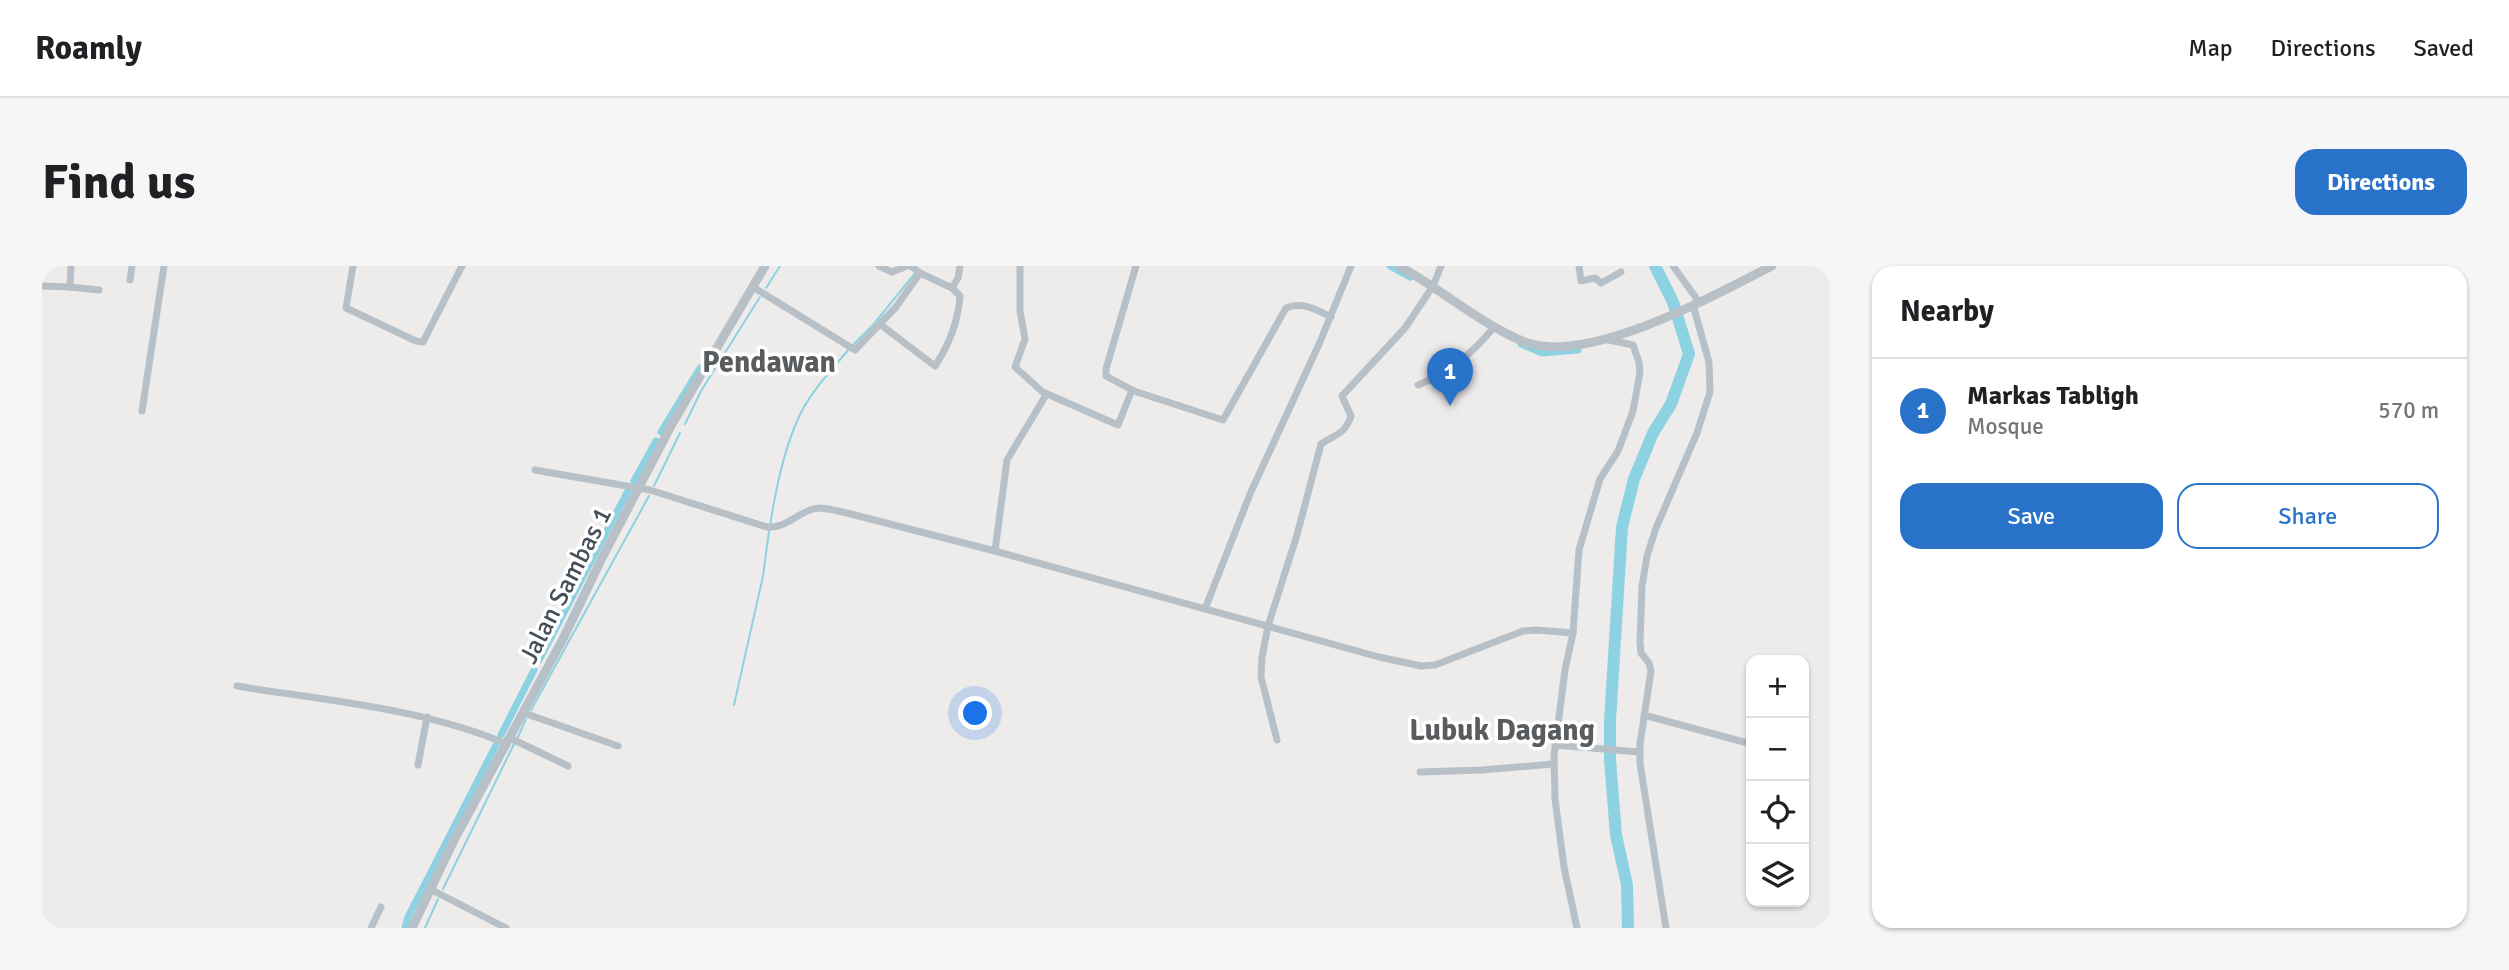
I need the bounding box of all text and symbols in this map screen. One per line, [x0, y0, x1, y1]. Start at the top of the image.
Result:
text: Roamly [35, 28, 142, 69]
text: Map [2188, 33, 2233, 63]
text: Directions [2271, 33, 2376, 63]
text: Saved [2414, 33, 2474, 63]
button: Directions [2295, 149, 2467, 215]
text: Find us [42, 152, 195, 212]
text: Nearby [1900, 293, 1994, 330]
district label: Pendawan [702, 344, 836, 381]
pin: 1 [1427, 348, 1473, 406]
text: Markas Tabligh [1967, 380, 2139, 412]
text: 1 [1917, 396, 1929, 425]
text: 570 m [2378, 396, 2439, 425]
text: Mosque [1967, 412, 2044, 441]
button: Save [1900, 483, 2163, 549]
button: Share [2177, 483, 2439, 549]
street label: Jalan Sambas 1 [513, 502, 619, 669]
map controls [1746, 655, 1809, 907]
button: + [1746, 655, 1809, 718]
your location [958, 696, 992, 730]
district label: Lubuk Dagang [1409, 712, 1595, 749]
button: − [1746, 718, 1809, 781]
button: locate [1746, 781, 1809, 844]
button: layers [1746, 844, 1809, 907]

